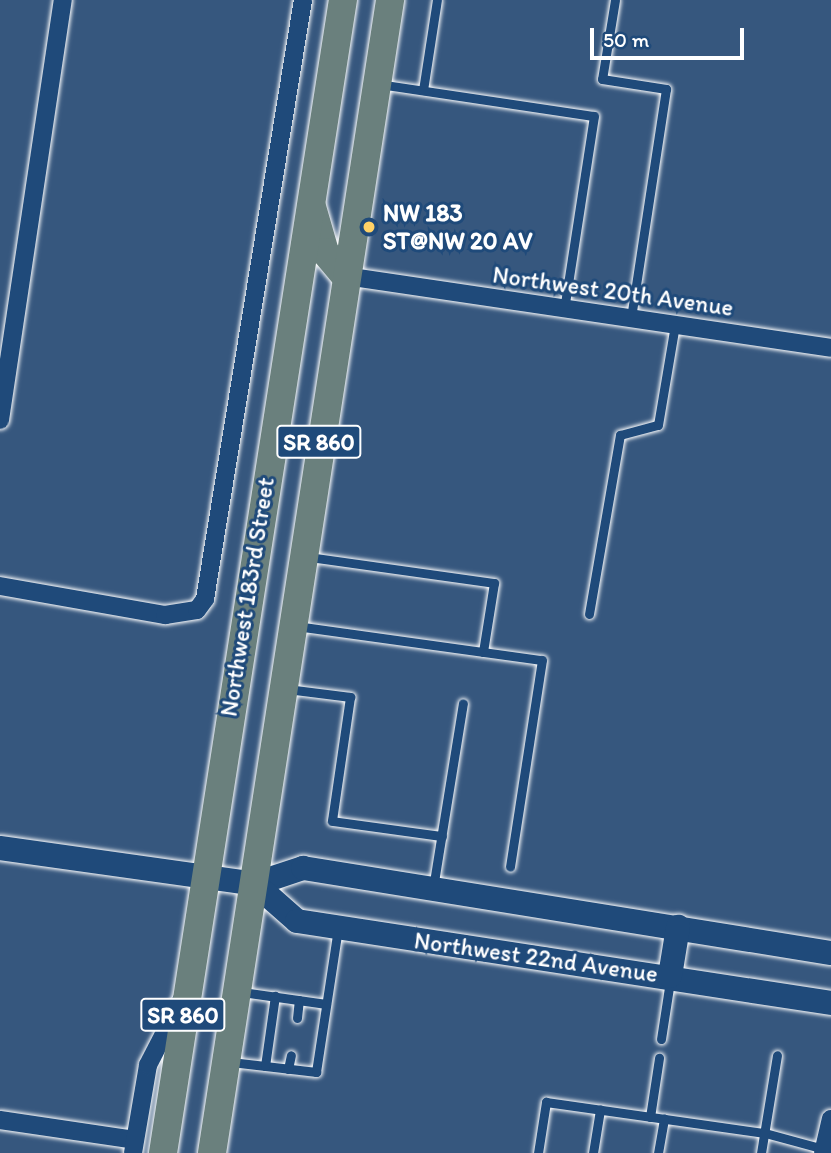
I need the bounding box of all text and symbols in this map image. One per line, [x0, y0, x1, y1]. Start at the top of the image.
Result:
scale bar [593, 14, 747, 58]
text: 50 m [603, 27, 649, 52]
place label: NW 183 ST@NW 20 AV [383, 199, 532, 255]
marker: NW 183 ST@NW 20 AV [361, 219, 377, 235]
street label: Northwest 20th Avenue [491, 260, 735, 322]
road number: SR 860 [275, 422, 363, 462]
street label: Northwest 183rd Street [214, 476, 280, 718]
street label: Northwest 22nd Avenue [413, 926, 659, 988]
road number: SR 860 [139, 996, 227, 1034]

